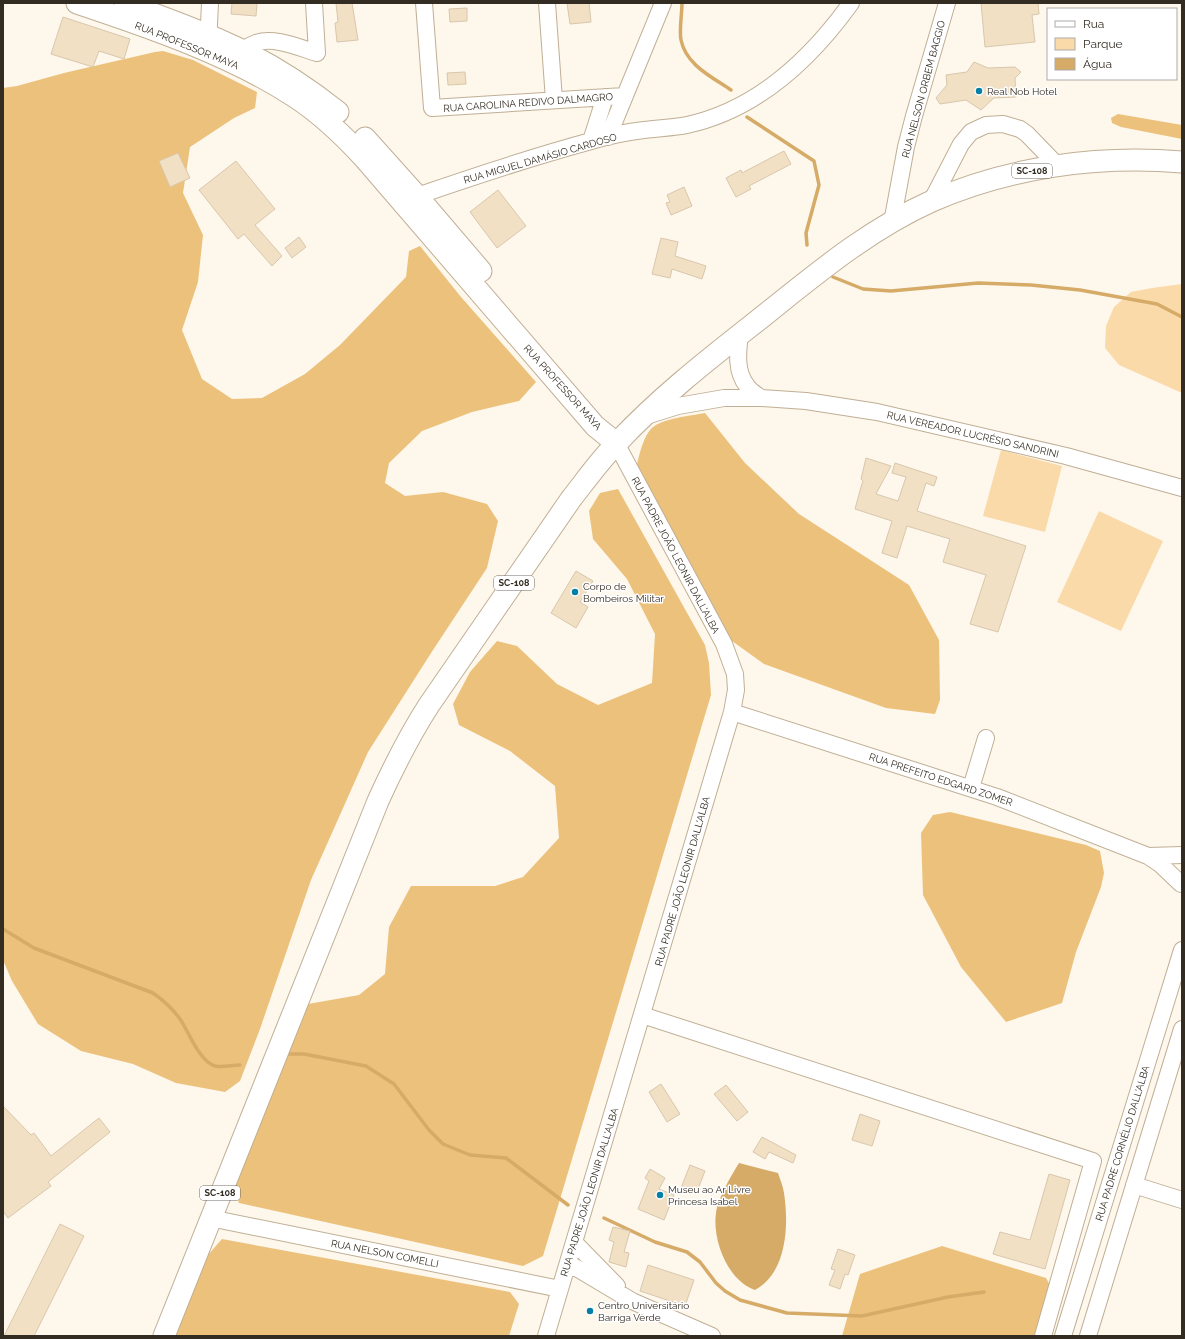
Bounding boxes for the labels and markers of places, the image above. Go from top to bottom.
marker: Real Nob Hotel [974,86,984,96]
place label: Real Nob Hotel [987,86,1057,97]
place label: Corpo de Bombeiros Militar [583,581,664,604]
marker: Corpo de Bombeiros Militar [570,587,580,597]
place label: Museu ao Ar Livre Princesa Isabel [668,1184,751,1207]
marker: Museu ao Ar Livre Princesa Isabel [655,1190,665,1200]
place label: Centro Universitário Barriga Verde [598,1300,689,1323]
marker: Centro Universitário Barriga Verde [585,1306,595,1316]

